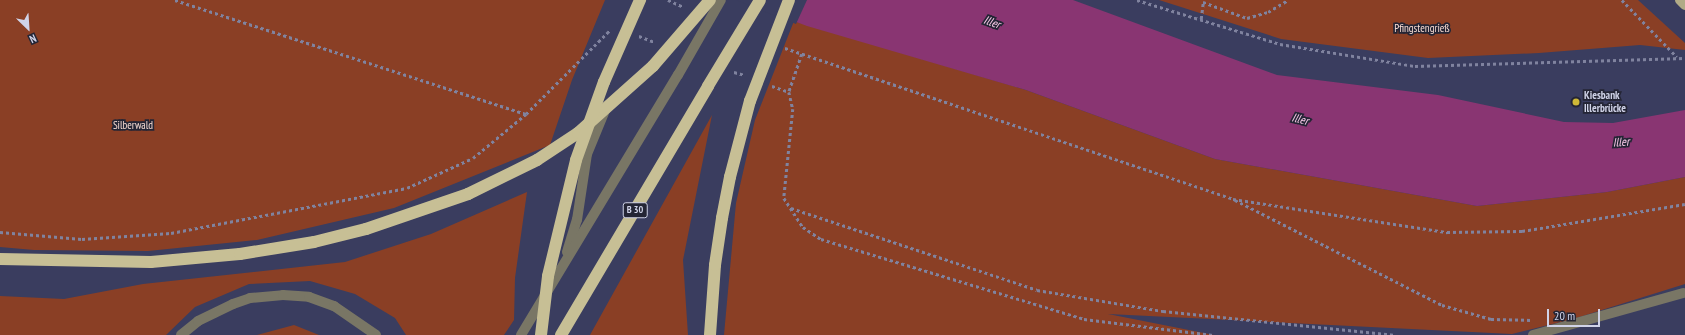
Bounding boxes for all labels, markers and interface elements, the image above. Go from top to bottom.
north arrow [8,8,48,48]
water label: Iller [982,12,1002,32]
park label: Pfingstengrieß [1394,21,1450,35]
text: N [27,31,39,46]
place label: Kiesbank Illerbrücke [1584,89,1626,115]
marker: Kiesbank Illerbrücke [1571,97,1581,107]
water label: Iller [1290,110,1310,128]
park label: Silberwald [113,118,153,132]
water label: Iller [1612,134,1630,150]
road number: B 30 [622,202,648,218]
scale bar [1549,301,1602,327]
text: 20 m [1554,308,1575,323]

